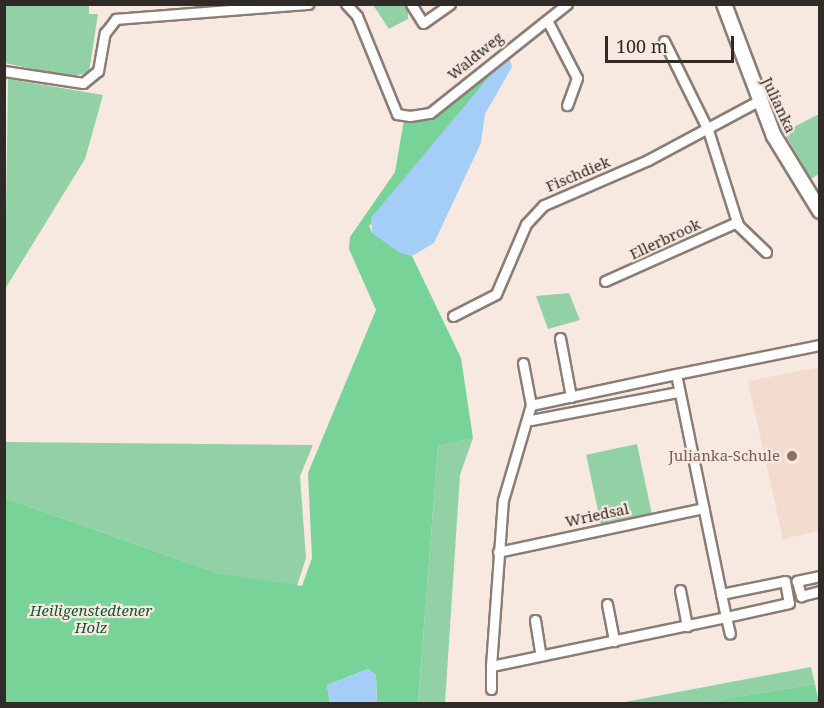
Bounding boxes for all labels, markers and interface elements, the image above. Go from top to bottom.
scale bar [608,24,737,62]
street label: Waldweg [444,28,506,84]
text: 100 m [616,34,668,58]
street label: Julianka [758,74,800,136]
street label: Fischdiek [543,152,613,196]
street label: Ellerbrook [627,215,703,263]
place label: Julianka-Schule [668,447,780,465]
marker: Julianka-Schule [785,449,799,463]
street label: Wriedsal [564,499,630,531]
park label: Heiligenstedtener Holz [30,601,152,636]

